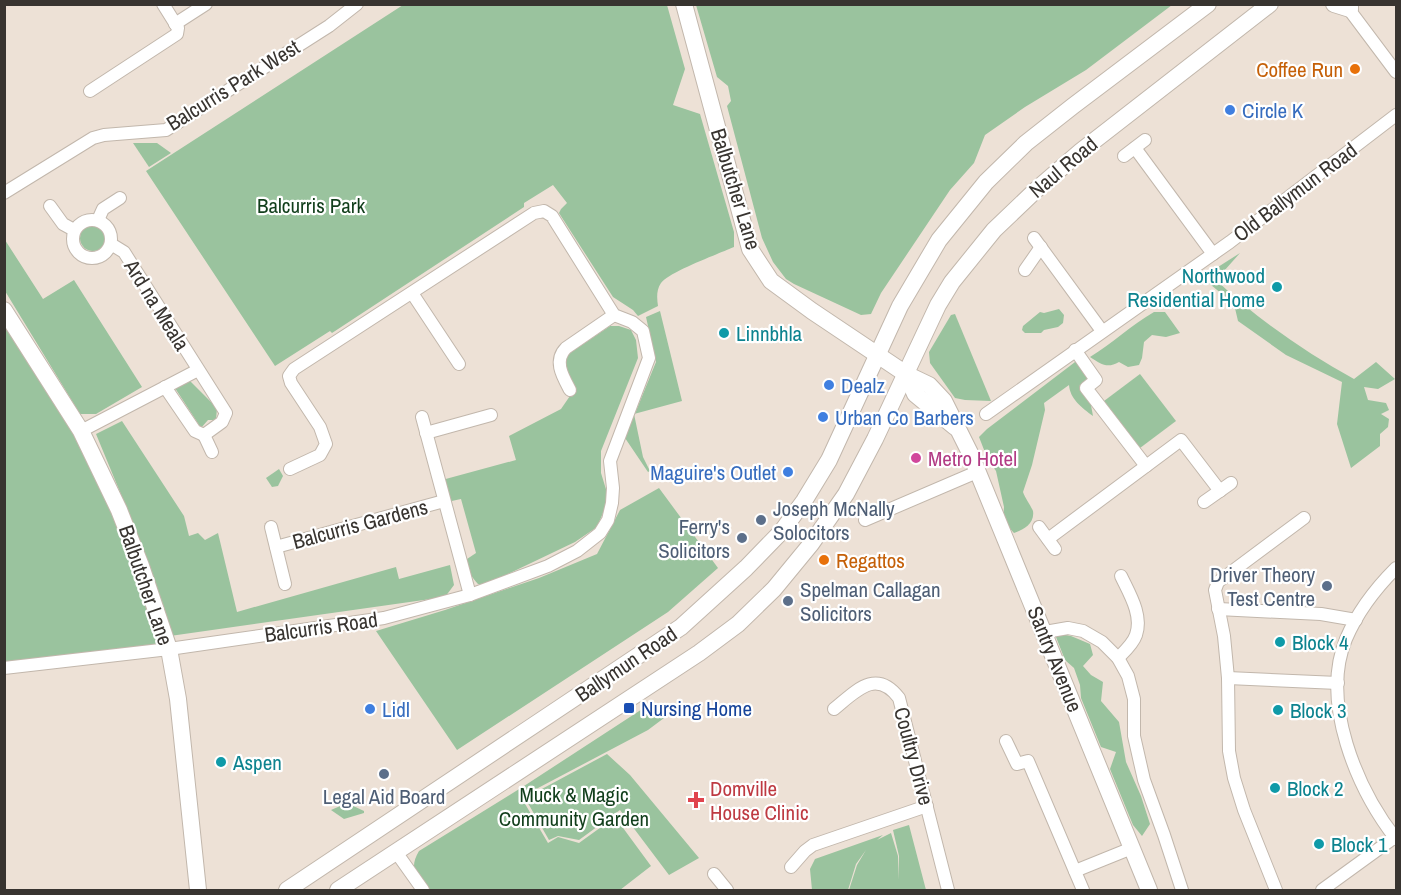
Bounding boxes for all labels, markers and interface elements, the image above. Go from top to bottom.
street label: Balcurris Park West [161,32,305,138]
place label: Coffee Run [1256,55,1343,84]
marker: Coffee Run [1348,62,1362,76]
place label: Circle K [1242,96,1304,125]
marker: Circle K [1223,103,1237,117]
street label: Balbutcher Lane [704,125,768,253]
street label: Naul Road [1023,130,1103,204]
street label: Old Ballymun Road [1227,136,1363,248]
park label: Balcurris Park [257,191,365,220]
street label: Ard na Meala [117,253,197,356]
place label: Northwood Residential Home [1127,261,1265,314]
marker: Northwood Residential Home [1270,280,1284,294]
place label: Linnbhla [736,319,802,348]
marker: Linnbhla [717,326,731,340]
place label: Dealz [841,371,885,400]
marker: Dealz [822,378,836,392]
place label: Urban Co Barbers [835,403,974,432]
marker: Urban Co Barbers [816,410,830,424]
place label: Metro Hotel [928,444,1017,473]
marker: Metro Hotel [909,451,923,465]
place label: Maguire's Outlet [650,458,776,487]
marker: Maguire's Outlet [781,465,795,479]
street label: Balcurris Gardens [289,492,431,556]
place label: Joseph McNally Solocitors [773,494,895,547]
place label: Ferry's Solicitors [658,512,730,565]
marker: Joseph McNally Solocitors [754,513,768,527]
street label: Balbutcher Lane [112,521,180,649]
marker: Ferry's Solicitors [735,531,749,545]
place label: Regattos [836,546,905,575]
marker: Regattos [817,553,831,567]
place label: Driver Theory Test Centre [1210,560,1315,613]
place label: Spelman Callagan Solicitors [800,575,941,628]
marker: Driver Theory Test Centre [1320,579,1334,593]
marker: Spelman Callagan Solicitors [781,594,795,608]
street label: Santry Avenue [1021,602,1089,716]
street label: Balcurris Road [263,605,379,649]
street label: Ballymun Road [569,619,683,709]
place label: Block 4 [1292,628,1349,657]
marker: Block 4 [1273,635,1287,649]
place label: Nursing Home [641,694,752,723]
place label: Lidl [382,695,410,724]
place label: Block 3 [1290,696,1346,725]
marker: Nursing Home [622,701,636,715]
marker: Lidl [363,702,377,716]
marker: Block 3 [1271,703,1285,717]
street label: Coultry Drive [887,704,941,808]
place label: Aspen [232,748,282,777]
marker: Aspen [214,755,228,769]
marker: Legal Aid Board [377,767,391,781]
place label: Domville House Clinic [710,774,809,827]
place label: Block 2 [1287,774,1343,803]
park label: Muck & Magic Community Garden [499,780,649,833]
marker: Block 2 [1268,781,1282,795]
place label: Legal Aid Board [323,782,445,811]
marker: Domville House Clinic [687,791,705,809]
place label: Block 1 [1331,830,1388,859]
marker: Block 1 [1312,837,1326,851]

